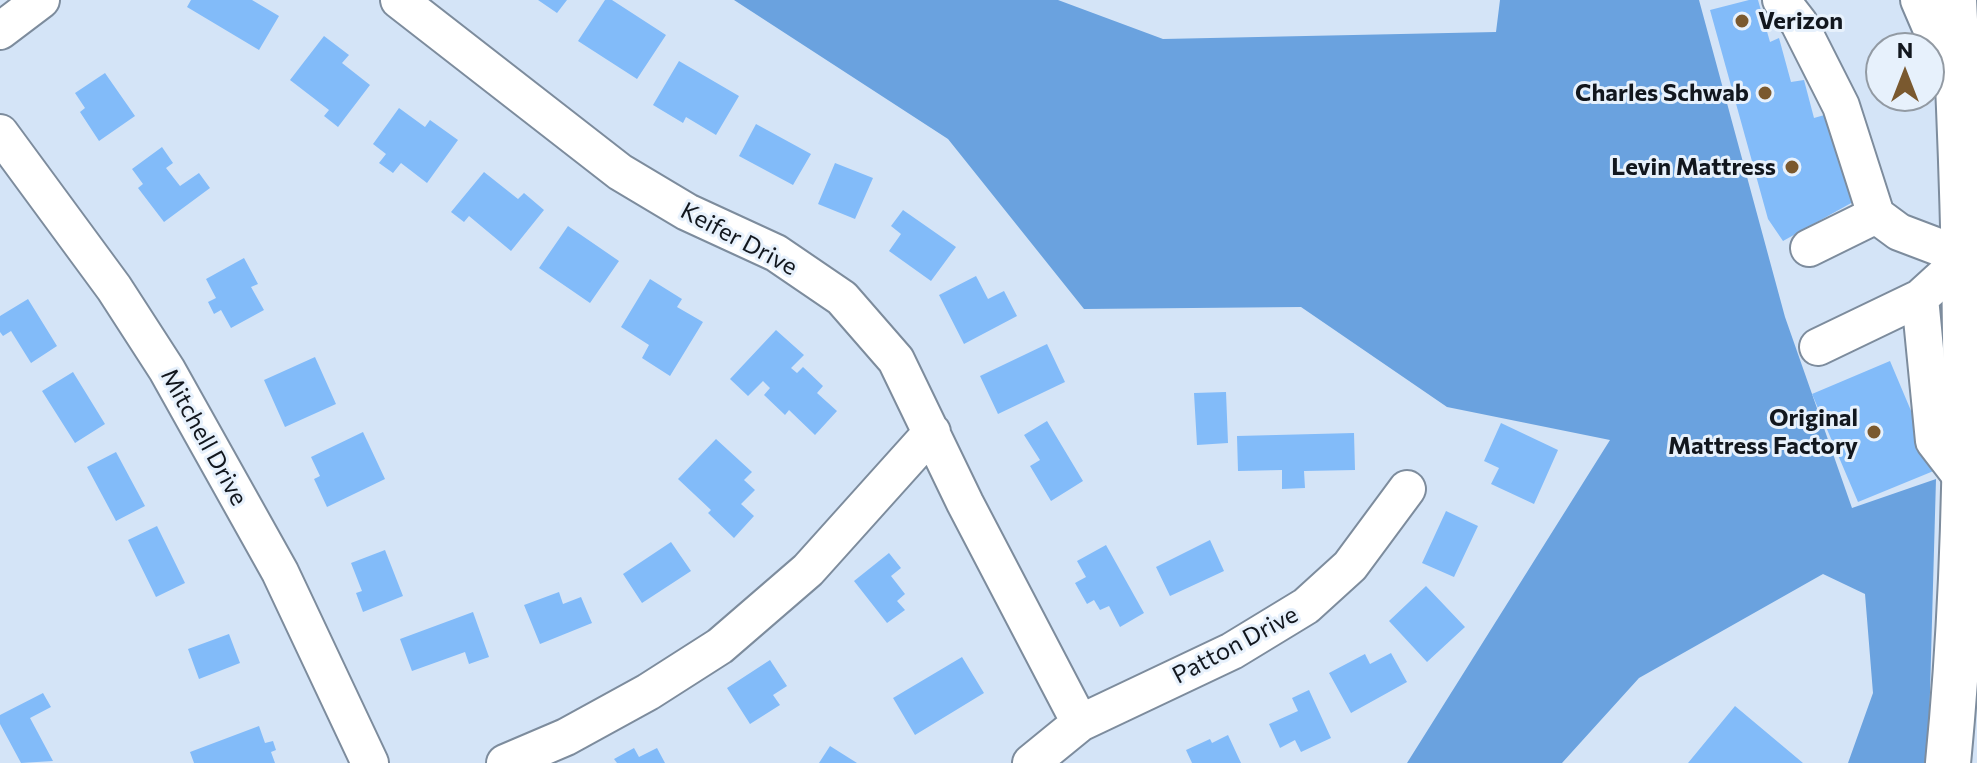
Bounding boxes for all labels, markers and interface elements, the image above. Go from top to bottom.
place label: Verizon [1758,7,1843,35]
marker: Verizon [1733,12,1751,30]
north arrow [1865,32,1945,112]
text: N [1897,36,1913,63]
place label: Charles Schwab [1575,79,1749,107]
marker: Charles Schwab [1756,84,1774,102]
place label: Levin Mattress [1611,153,1776,181]
marker: Levin Mattress [1783,158,1801,176]
street label: Keifer Drive [676,196,802,282]
street label: Mitchell Drive [155,364,253,510]
place label: Original Mattress Factory [1668,404,1858,460]
marker: Original Mattress Factory [1865,423,1883,441]
street label: Patton Drive [1167,600,1303,690]

